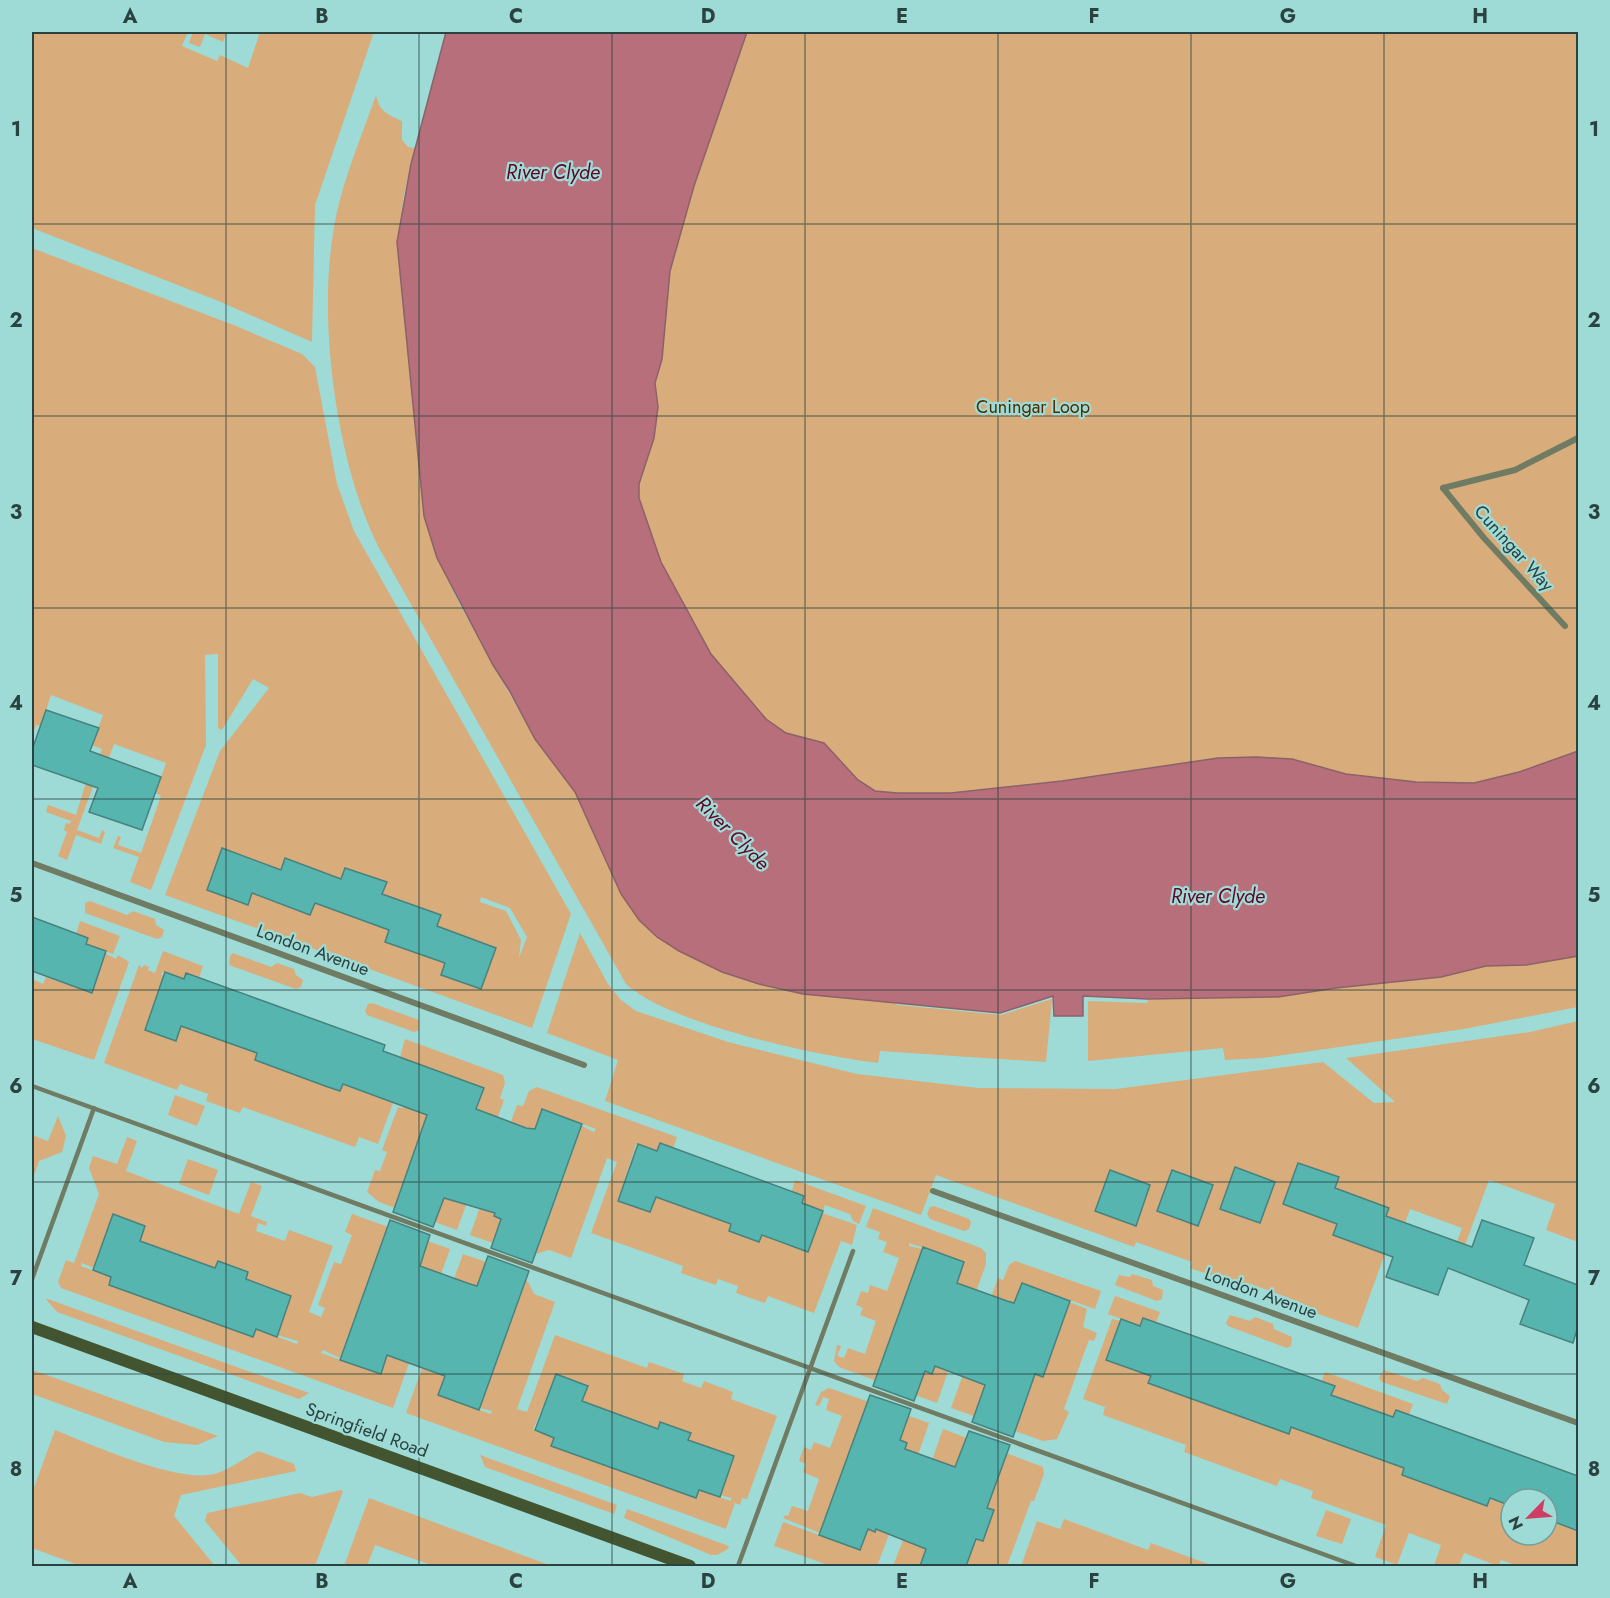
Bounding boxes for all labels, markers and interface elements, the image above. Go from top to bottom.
text: A [122,2,138,31]
text: B [315,2,329,31]
text: C [509,2,523,31]
text: D [701,2,715,31]
text: E [896,2,908,31]
text: F [1088,2,1100,31]
text: G [1280,2,1296,31]
text: H [1472,2,1488,31]
text: 1 [11,115,21,144]
text: 1 [1589,115,1599,144]
water label: River Clyde [506,158,600,187]
text: 2 [9,306,23,335]
text: 2 [1587,306,1601,335]
park label: Cuningar Loop [976,394,1090,420]
text: 3 [10,498,22,527]
text: 3 [1588,498,1600,527]
street label: Cuningar Way [1468,499,1560,597]
text: 4 [9,689,23,718]
text: 4 [1587,689,1601,718]
water label: River Clyde [689,790,776,877]
text: 5 [10,881,23,910]
text: 5 [1588,881,1601,910]
water label: River Clyde [1171,882,1265,911]
street label: London Avenue [253,918,373,982]
text: 6 [9,1072,23,1101]
text: 6 [1587,1072,1601,1101]
street label: London Avenue [1201,1261,1321,1325]
text: 7 [10,1264,23,1293]
text: 7 [1588,1264,1601,1293]
street label: Springfield Road [302,1396,432,1464]
text: 8 [10,1455,22,1484]
text: 8 [1588,1455,1600,1484]
north arrow [1499,1487,1559,1547]
text: N [1503,1513,1529,1534]
text: A [122,1567,138,1596]
text: B [315,1567,329,1596]
text: C [509,1567,523,1596]
text: D [701,1567,715,1596]
text: E [896,1567,908,1596]
text: F [1088,1567,1100,1596]
text: G [1280,1567,1296,1596]
text: H [1472,1567,1488,1596]

